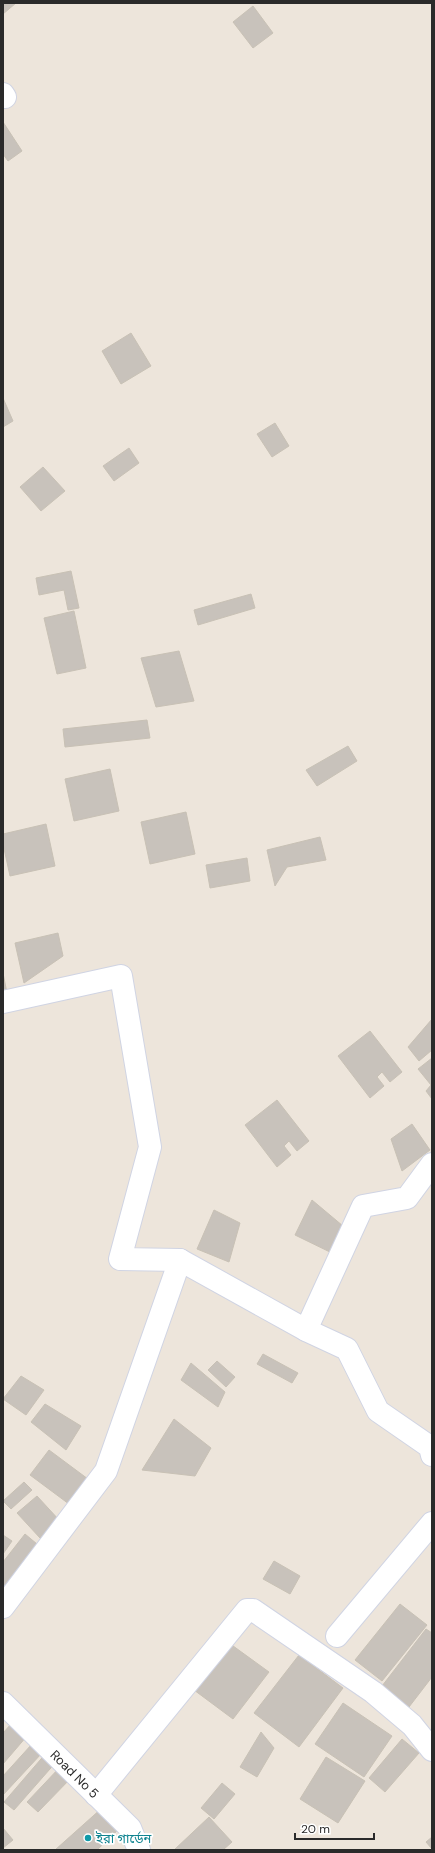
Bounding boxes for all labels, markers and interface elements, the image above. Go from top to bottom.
street label: Road No 5 [47,1746,103,1802]
scale bar [295,1815,374,1841]
text: 20 m [301,1821,330,1837]
place label: ইরা গার্ডেন [95,1830,151,1847]
marker: ইরা গার্ডেন [83,1833,93,1843]

